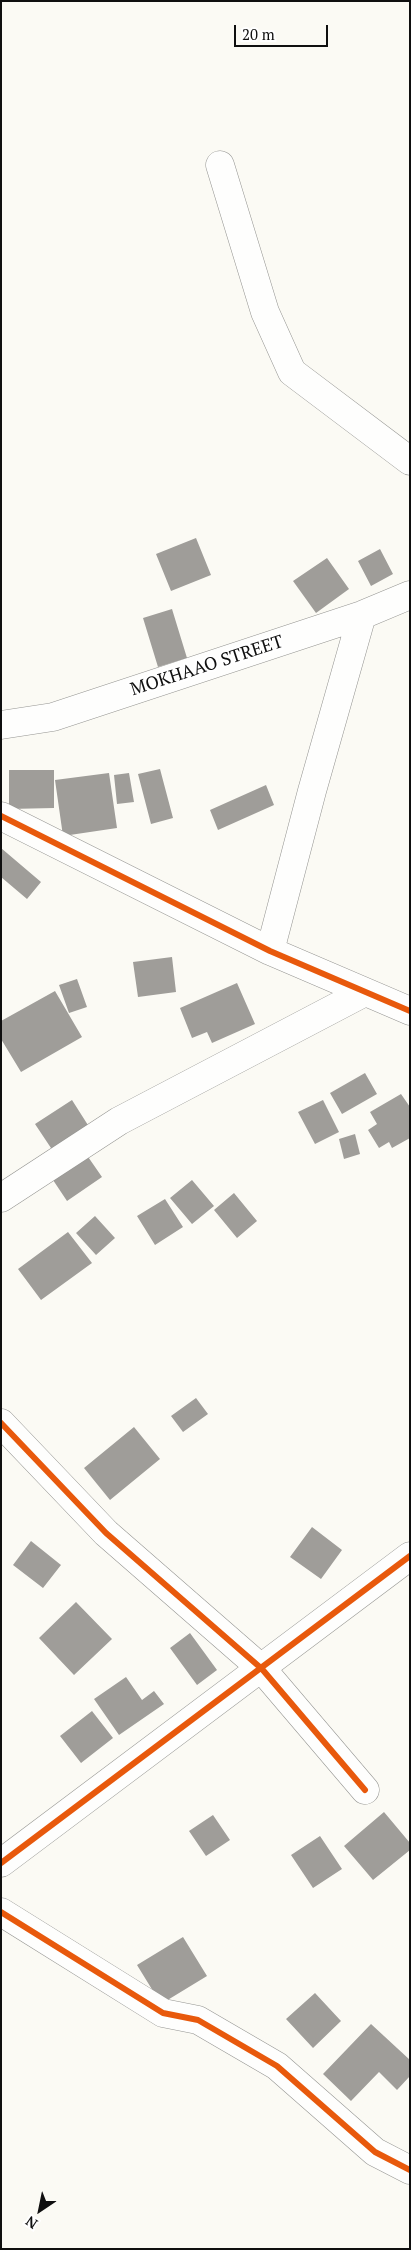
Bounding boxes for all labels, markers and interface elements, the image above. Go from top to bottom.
scale bar [236,15,330,47]
text: 20 m [242,24,275,44]
street label: MOKHAAO STREET [128,631,286,701]
north arrow [15,2185,65,2235]
text: N [22,2212,41,2234]

